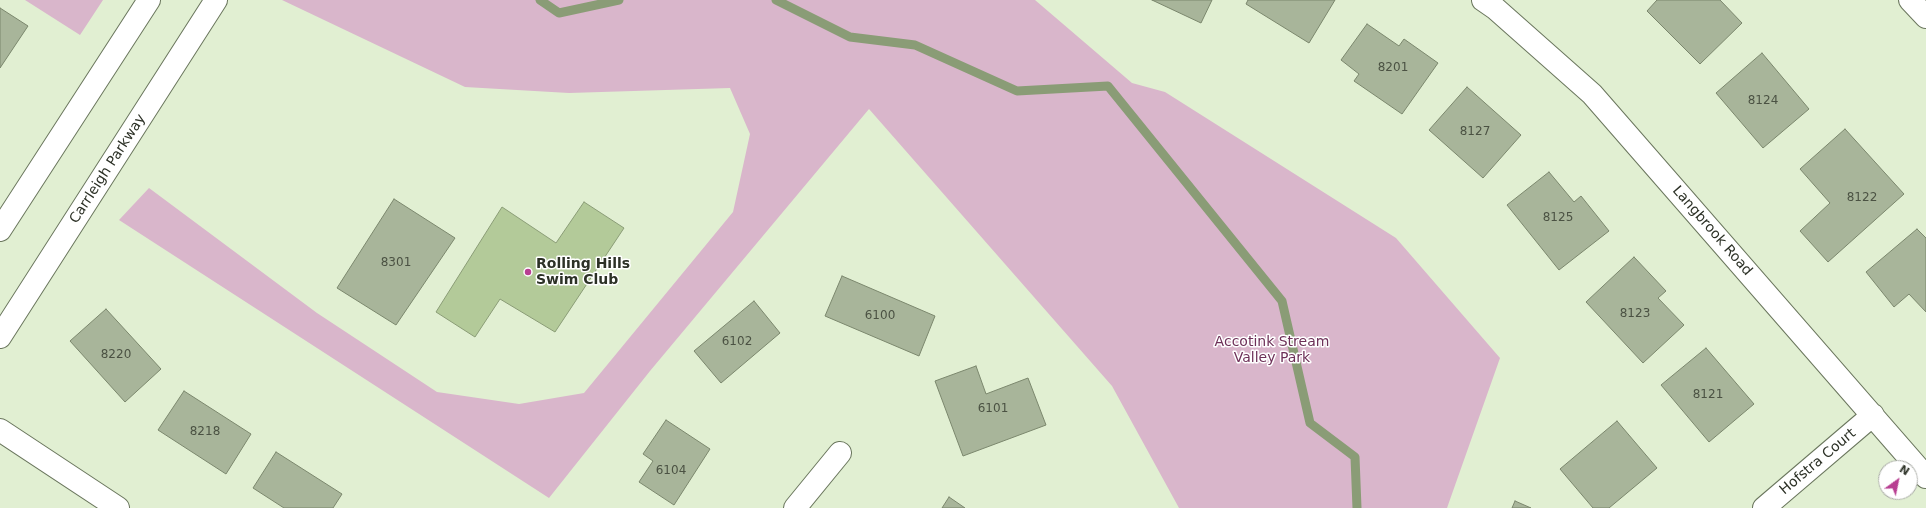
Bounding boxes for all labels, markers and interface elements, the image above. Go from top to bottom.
house number: 8201 [1378,61,1408,75]
house number: 8124 [1748,94,1778,108]
street label: Carrleigh Parkway [66,111,150,227]
house number: 8127 [1460,125,1490,139]
street label: Langbrook Road [1668,183,1756,279]
house number: 8122 [1847,191,1877,205]
house number: 8125 [1543,211,1573,225]
house number: 8301 [381,256,411,270]
place label: Rolling Hills Swim Club [536,256,630,288]
marker: Rolling Hills Swim Club [523,267,533,277]
house number: 8123 [1620,307,1650,321]
house number: 6100 [865,309,895,323]
park label: Accotink Stream Valley Park [1215,334,1329,366]
house number: 6102 [722,335,752,349]
house number: 8220 [101,348,131,362]
house number: 8121 [1693,388,1723,402]
house number: 6101 [978,402,1008,416]
house number: 8218 [190,425,220,439]
street label: Hofstra Court [1777,425,1859,499]
north arrow [1878,460,1918,500]
text: N [1897,462,1912,478]
house number: 6104 [656,464,686,478]

